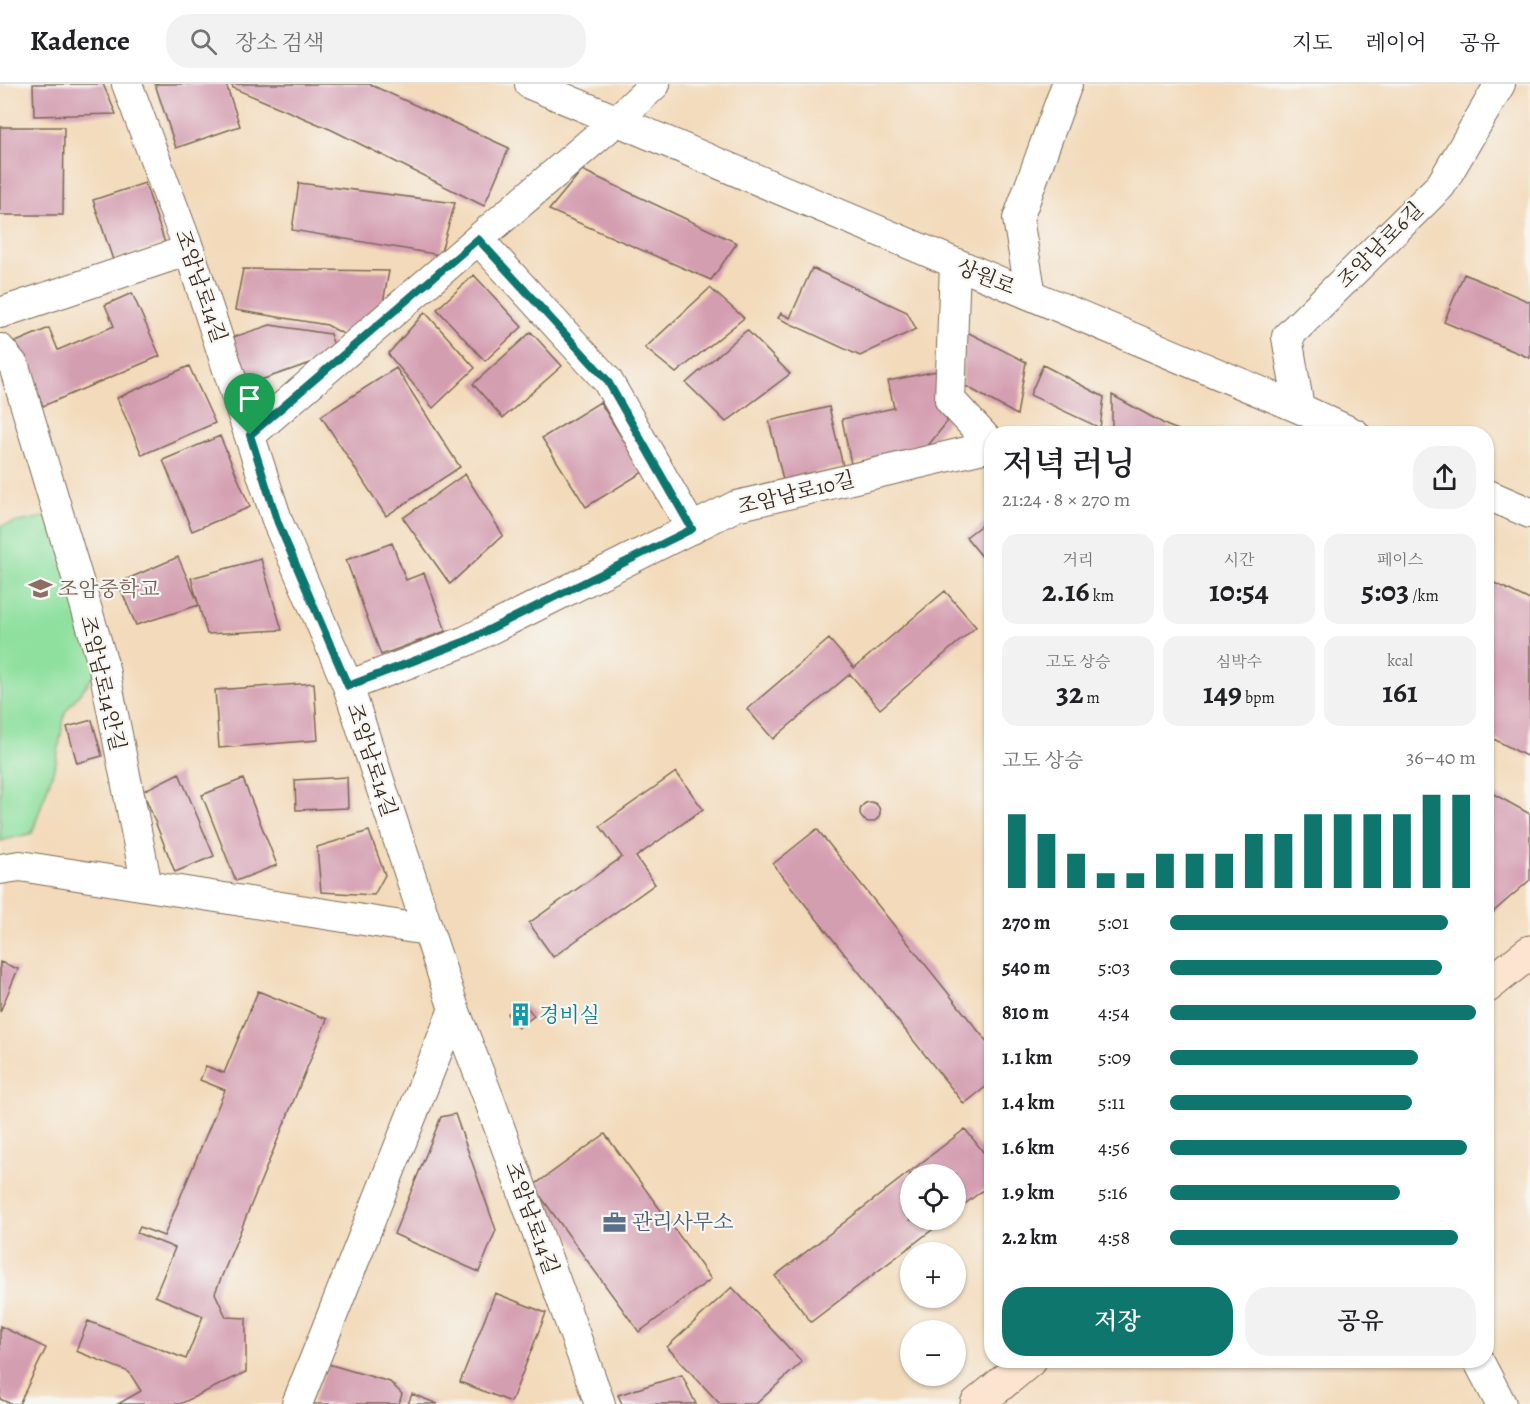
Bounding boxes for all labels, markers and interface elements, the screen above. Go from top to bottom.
search box [166,14,586,68]
text: Kadence [30,22,130,60]
icon: search [187,25,220,58]
text: 장소 검색 [235,28,324,58]
text: 지도 [1292,29,1333,57]
text: 레이어 [1366,29,1426,57]
text: 공유 [1459,29,1500,57]
street label: 조암남로6길 [1331,196,1429,294]
street label: 조암남로14길 [169,226,233,346]
street label: 상원로 [953,253,1019,301]
pin [224,373,275,435]
icon: arrive [233,382,266,415]
text: 저녁 러닝 [1002,441,1135,486]
button: share [1413,446,1476,509]
street label: 조암남로10길 [734,465,858,521]
text: 21:24 · 8 × 270 m [1002,486,1130,513]
text: 거리 [1063,549,1093,571]
text: 시간 [1224,549,1254,571]
text: 페이스 [1377,549,1423,571]
text: 2.16 [1042,571,1090,611]
text: 10:54 [1209,571,1269,611]
text: 5:03 [1361,571,1409,611]
place label: 조암중학교 [58,575,159,603]
school or university icon: 조암중학교 [27,576,53,602]
text: km [1090,585,1114,607]
text: /km [1409,585,1439,607]
street label: 조암남로14안길 [74,612,132,754]
text: kcal [1387,650,1413,672]
text: 고도 상승 [1046,651,1111,673]
text: 심박수 [1216,651,1262,673]
text: 161 [1382,672,1418,712]
text: 32 [1056,673,1083,713]
text: 149 [1203,673,1242,713]
text: m [1083,687,1100,709]
text: bpm [1242,687,1275,709]
street label: 조암남로14길 [340,700,404,820]
text: 36–40 m [1406,744,1476,771]
text: 고도 상승 [1002,747,1083,774]
text: 270 m [1002,909,1051,936]
text: 5:01 [1098,909,1129,936]
text: 540 m [1002,954,1050,981]
text: 5:03 [1098,954,1130,981]
text: 810 m [1002,999,1049,1026]
text: 4:54 [1098,999,1129,1026]
place label: 경비실 [539,1001,600,1029]
building icon: 경비실 [508,1002,534,1028]
text: 1.1 km [1002,1044,1052,1071]
text: 5:09 [1098,1044,1131,1071]
text: 1.4 km [1002,1089,1055,1116]
text: 5:11 [1098,1089,1125,1116]
text: 1.6 km [1002,1134,1055,1161]
text: 4:56 [1098,1134,1130,1161]
street label: 조암남로14길 [499,1158,565,1278]
map controls [900,1164,966,1386]
button: locate [900,1164,966,1230]
text: 1.9 km [1002,1179,1055,1206]
text: 5:16 [1098,1179,1127,1206]
place label: 관리사무소 [632,1208,733,1236]
office icon: 관리사무소 [601,1209,627,1235]
text: 2.2 km [1002,1224,1057,1251]
text: 4:58 [1098,1224,1130,1251]
button: + [900,1242,966,1308]
button: 저장 [1002,1287,1233,1356]
button: 공유 [1245,1287,1476,1356]
button: − [900,1320,966,1386]

